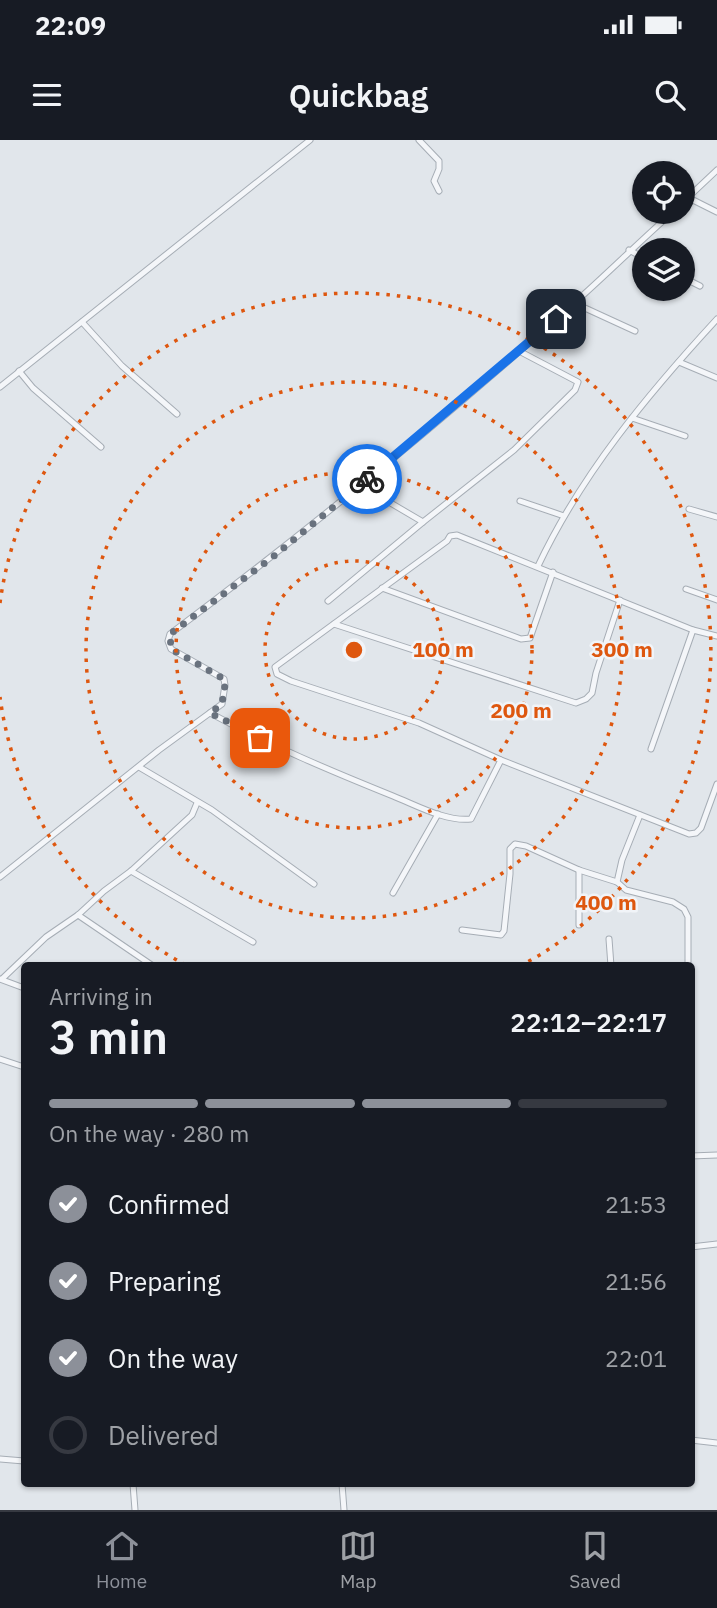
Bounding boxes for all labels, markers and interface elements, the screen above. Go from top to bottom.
text: 22:09 [35,8,106,42]
text: Quickbag [289,74,428,116]
icon: menu [28,76,66,114]
icon: search [651,76,689,114]
map controls [632,161,695,301]
button: locate [632,161,695,224]
button: layers [632,238,695,301]
pin [526,289,586,349]
icon: home [537,300,575,338]
courier [332,444,402,514]
icon: bike [348,460,386,498]
text: 100 m [412,635,474,663]
text: 300 m [591,635,653,663]
centre of rings [342,638,366,662]
text: 200 m [490,696,552,724]
pin [230,708,290,768]
icon: bag [241,719,279,757]
text: 400 m [575,888,637,916]
text: Arriving in [49,981,153,1011]
text: 22:12–22:17 [510,1005,667,1039]
text: 3 min [49,1007,168,1067]
text: On the way · 280 m [49,1118,249,1148]
icon: check [49,1185,87,1223]
text: Confirmed [108,1187,230,1221]
text: 21:53 [605,1189,667,1219]
icon: check [49,1262,87,1300]
text: Preparing [108,1264,221,1298]
text: 21:56 [605,1266,667,1296]
icon: check [49,1339,87,1377]
text: On the way [108,1341,238,1375]
text: 22:01 [605,1343,667,1373]
text: Delivered [108,1418,219,1452]
tab: Home [96,1527,147,1593]
tab: Map [339,1527,377,1593]
tab: Saved [569,1527,621,1593]

